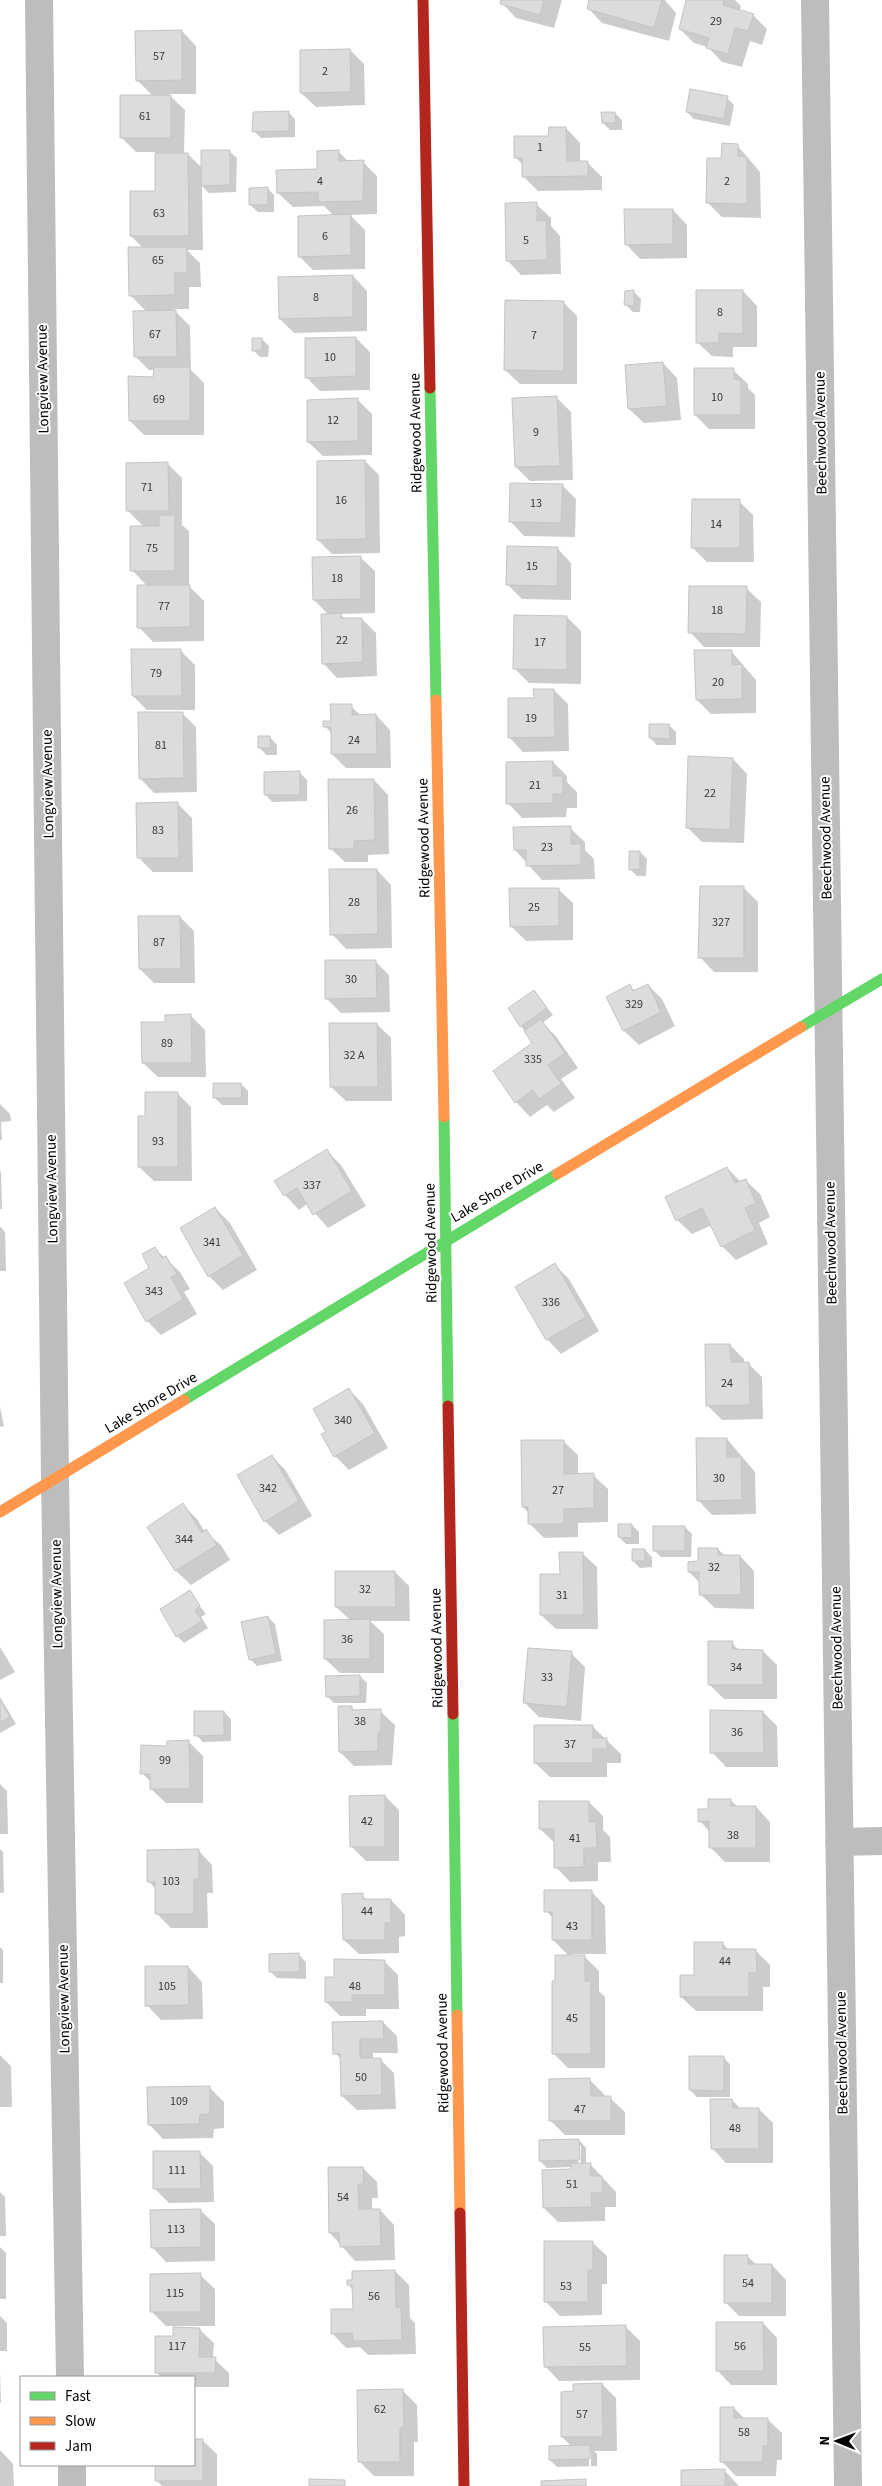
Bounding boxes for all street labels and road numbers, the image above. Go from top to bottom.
street label: Longview Avenue [32,324,54,434]
street label: Beechwood Avenue [809,371,833,495]
street label: Ridgewood Avenue [404,373,428,493]
street label: Longview Avenue [37,729,59,839]
street label: Beechwood Avenue [814,776,838,900]
street label: Ridgewood Avenue [412,778,436,898]
street label: Longview Avenue [41,1134,63,1244]
street label: Lake Shore Drive [447,1156,547,1228]
street label: Beechwood Avenue [819,1181,843,1305]
street label: Ridgewood Avenue [419,1183,443,1303]
street label: Lake Shore Drive [101,1367,201,1439]
street label: Longview Avenue [46,1539,68,1649]
street label: Beechwood Avenue [825,1586,849,1710]
street label: Ridgewood Avenue [425,1588,449,1708]
street label: Longview Avenue [53,1944,75,2054]
street label: Beechwood Avenue [830,1991,854,2115]
street label: Ridgewood Avenue [431,1993,455,2113]

